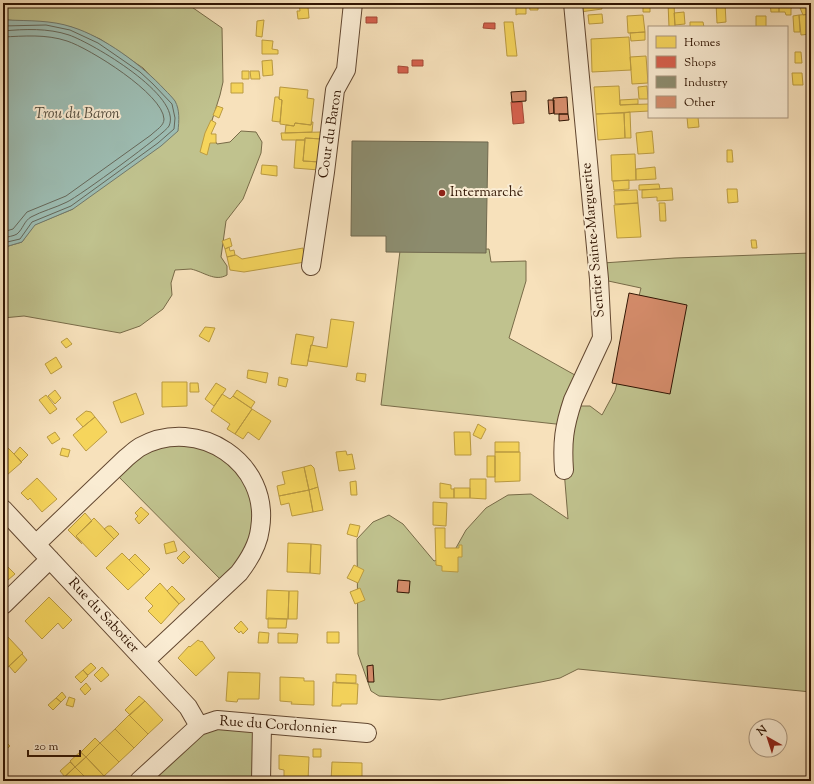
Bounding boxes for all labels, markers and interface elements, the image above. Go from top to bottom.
legend [648,26,788,118]
text: Homes [684,34,720,52]
text: Shops [684,54,716,72]
text: Industry [684,74,728,92]
street label: Cour du Baron [314,88,348,180]
text: Other [684,94,716,112]
water label: Trou du Baron [34,104,120,125]
street label: Sentier Sainte-Marguerite [577,162,611,318]
place label: Intermarché [450,183,523,203]
marker: Intermarché [437,188,447,198]
street label: Rue du Sabotier [63,574,144,659]
street label: Rue du Cordonnier [219,712,338,740]
north arrow [748,718,788,758]
text: N [753,722,771,741]
scale bar [28,732,80,758]
text: 20 m [34,738,59,756]

